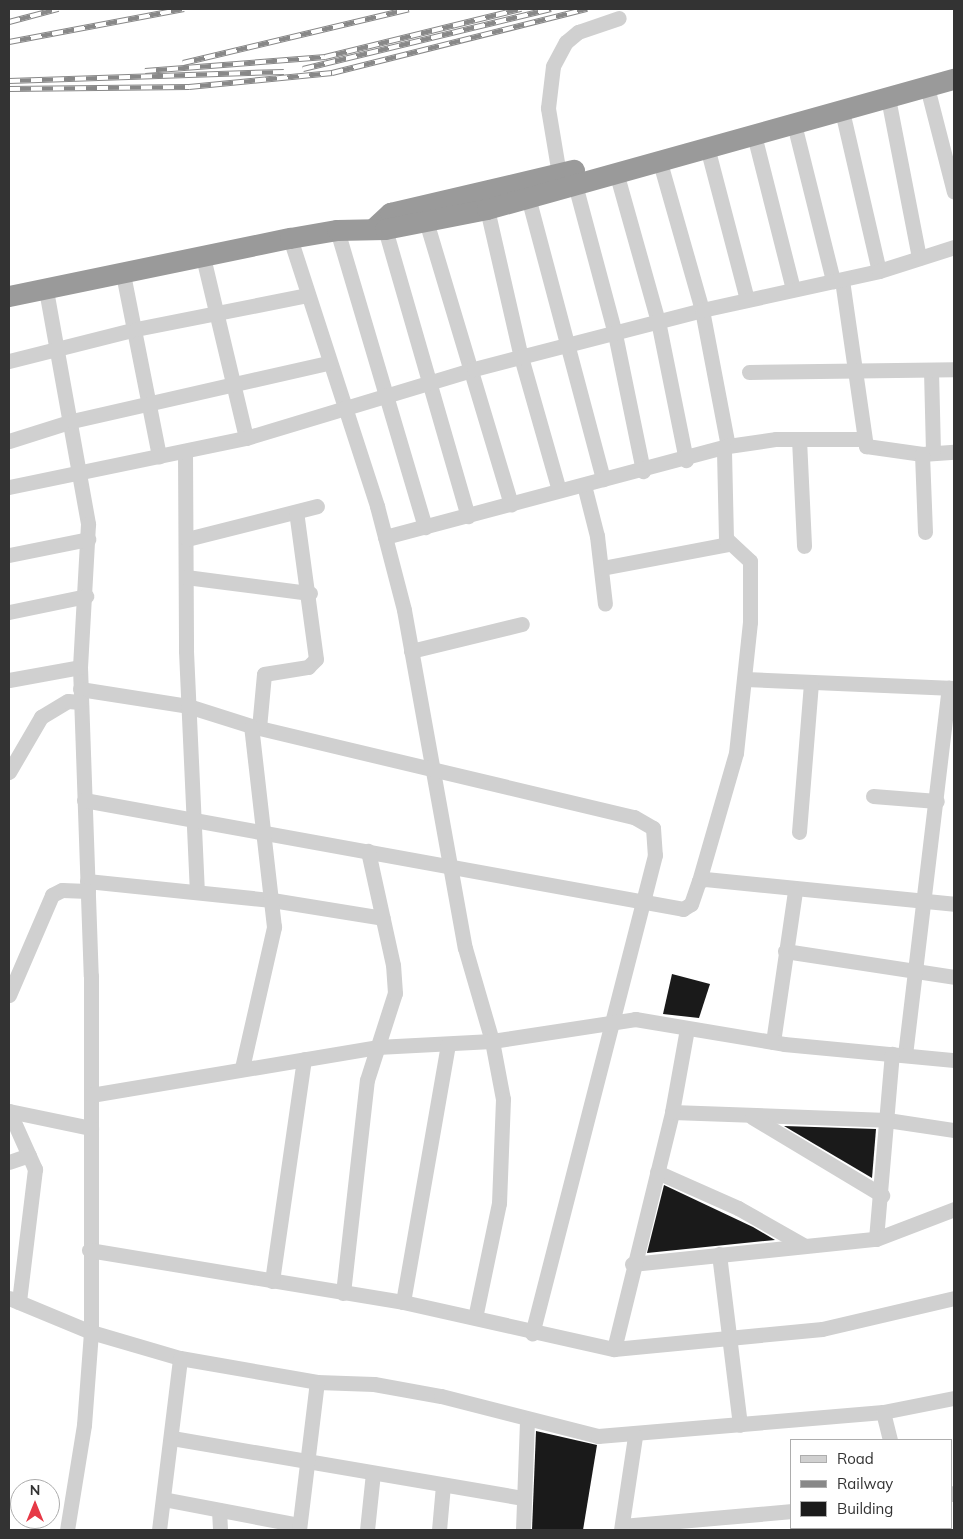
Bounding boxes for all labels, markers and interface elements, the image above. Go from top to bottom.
legend [790,1439,953,1529]
text: Road [837,1449,874,1468]
text: Railway [837,1474,893,1493]
north arrow [10,1479,60,1529]
text: N [30,1481,40,1499]
text: Building [837,1499,893,1518]

